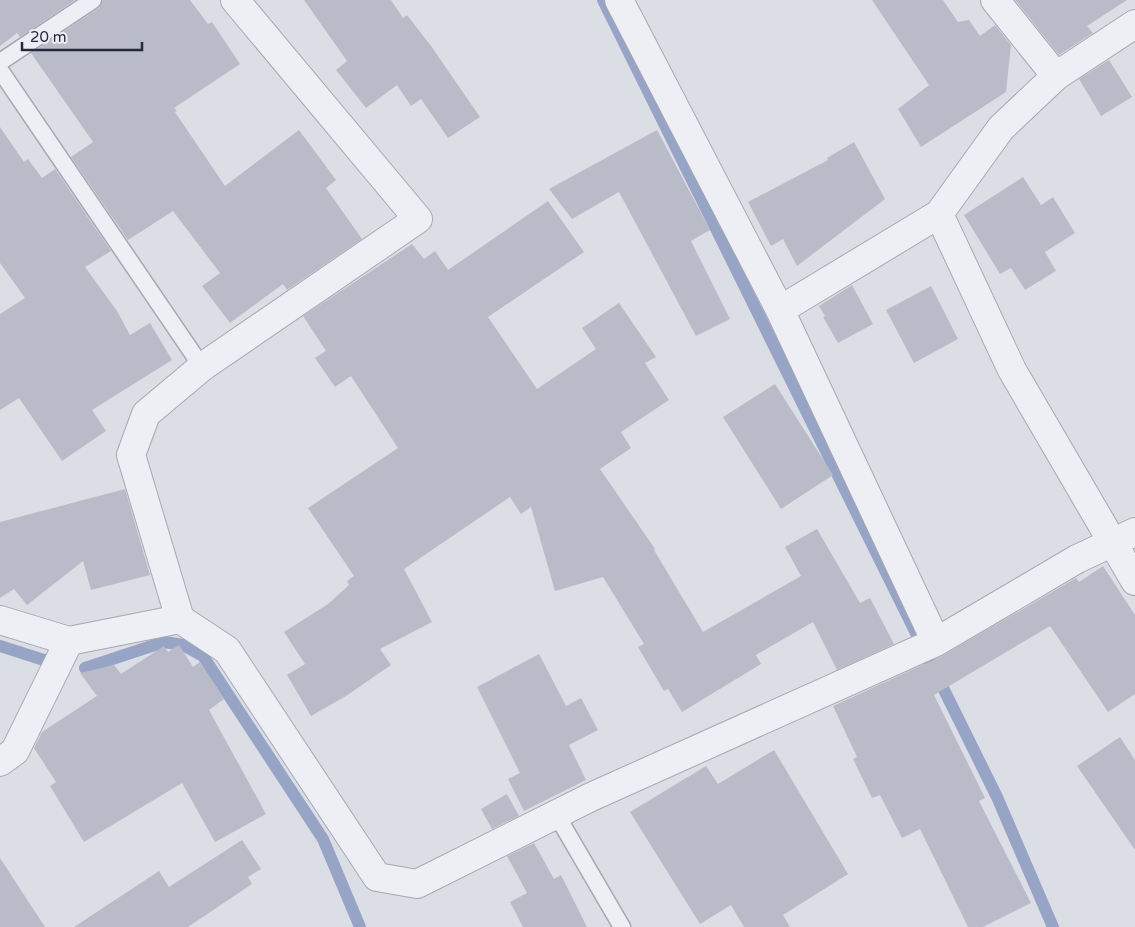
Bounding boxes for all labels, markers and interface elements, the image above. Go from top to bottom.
scale bar [22,20,142,52]
text: 20 m [30,28,67,46]

